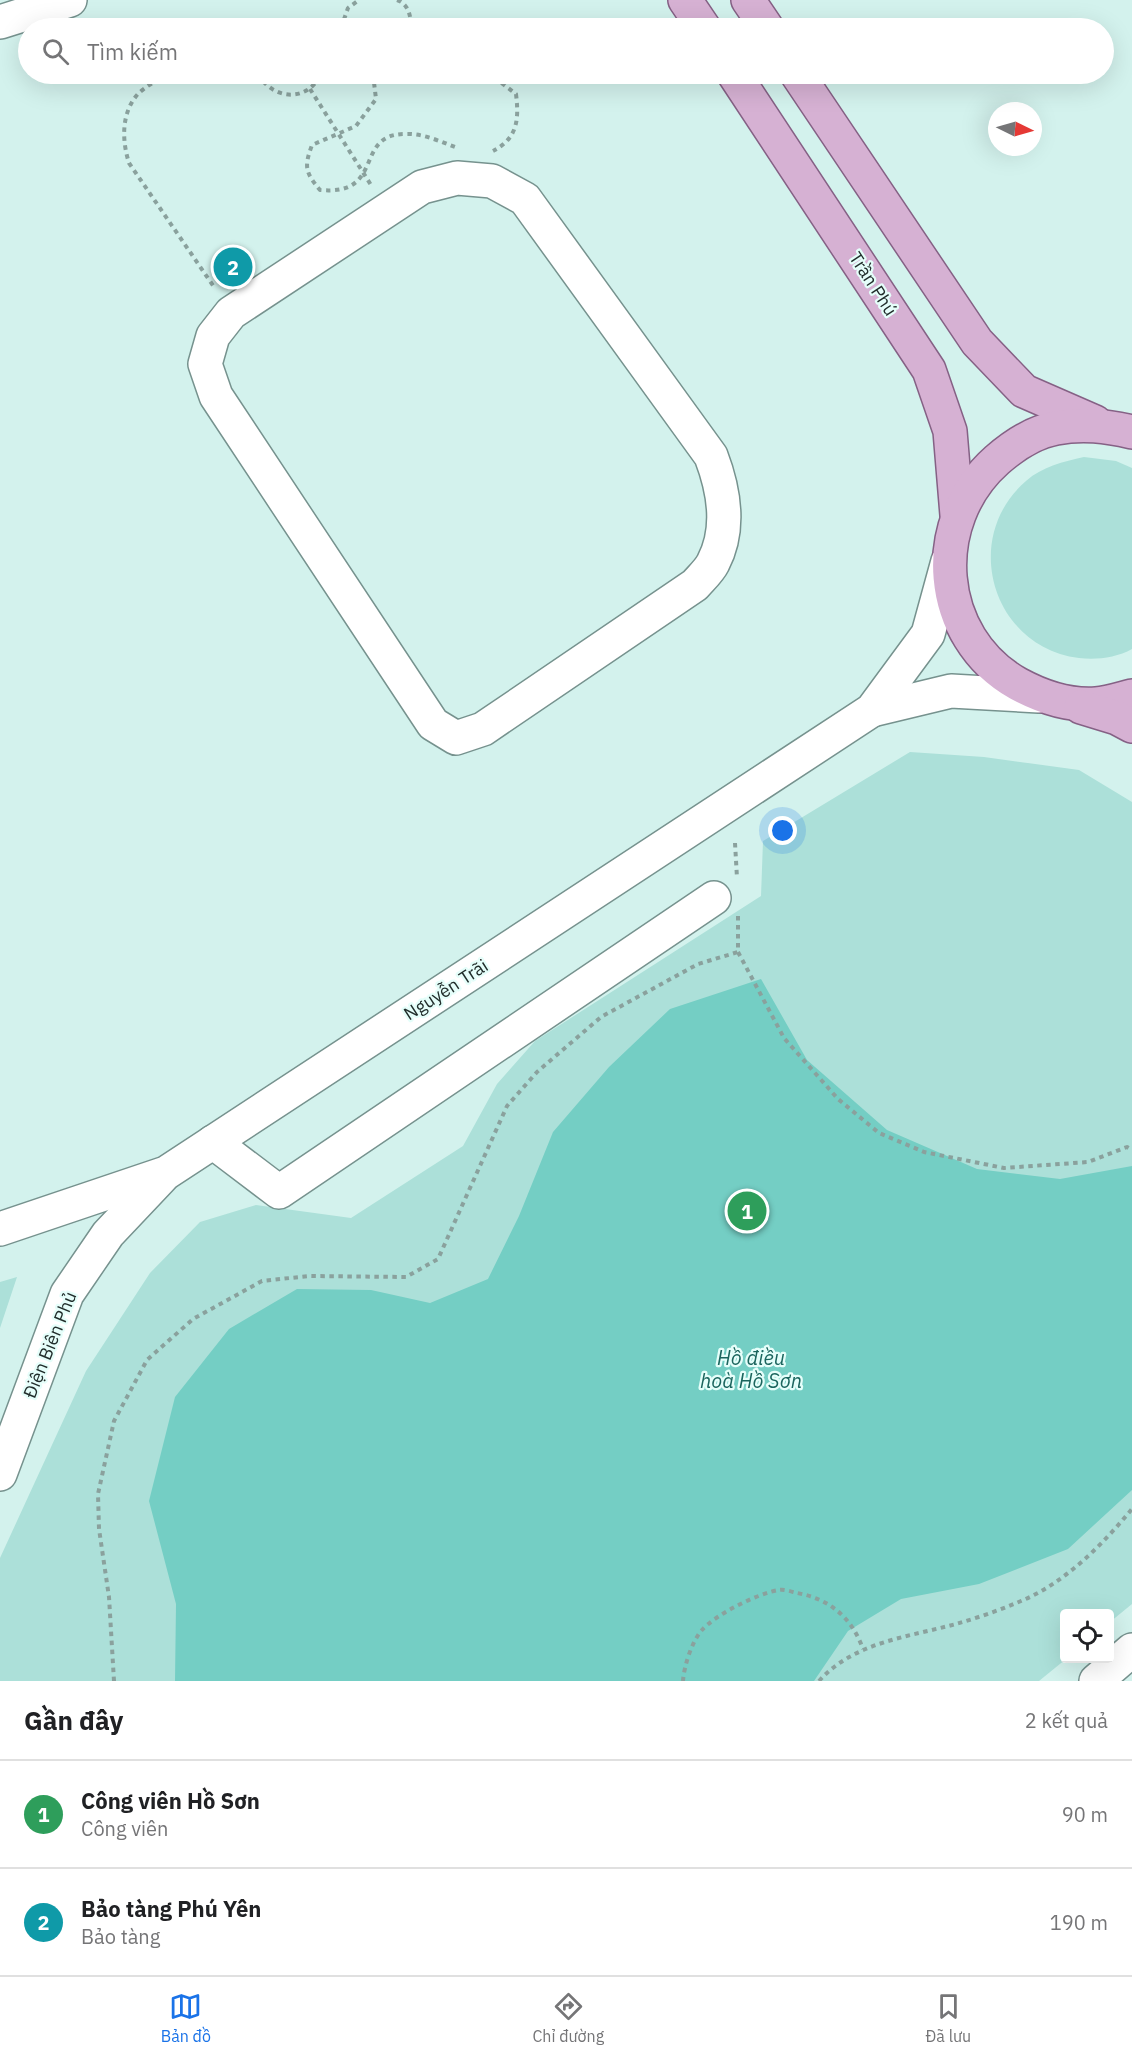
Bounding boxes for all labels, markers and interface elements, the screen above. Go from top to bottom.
search box [18,18,1114,84]
icon: search [39,35,72,68]
text: Tìm kiếm [87,37,178,66]
north arrow [988,102,1042,156]
pin: 2 [214,244,252,290]
street label: Trần Phú [844,247,903,320]
your location [768,816,797,845]
street label: Nguyễn Trãi [399,954,492,1025]
pin: 1 [728,1188,766,1234]
street label: Điện Biên Phủ [18,1288,81,1401]
water label: Hồ điều hoà Hồ Sơn [700,1344,802,1394]
map controls [1060,1609,1114,1663]
button: locate [1060,1609,1114,1663]
text: Gần đây [24,1703,123,1737]
text: 2 kết quả [1025,1707,1108,1734]
text: Công viên Hồ Sơn [81,1786,260,1815]
text: 1 [38,1801,50,1828]
text: 90 m [1062,1801,1108,1828]
text: Công viên [81,1815,168,1842]
text: Bảo tàng Phú Yên [81,1894,261,1923]
text: 2 [38,1909,50,1936]
text: 190 m [1050,1909,1108,1936]
text: Bảo tàng [81,1923,160,1950]
tab: Bản đồ [161,1990,211,2046]
tab: Chỉ đường [532,1990,604,2046]
tab: Đã lưu [926,1990,971,2046]

